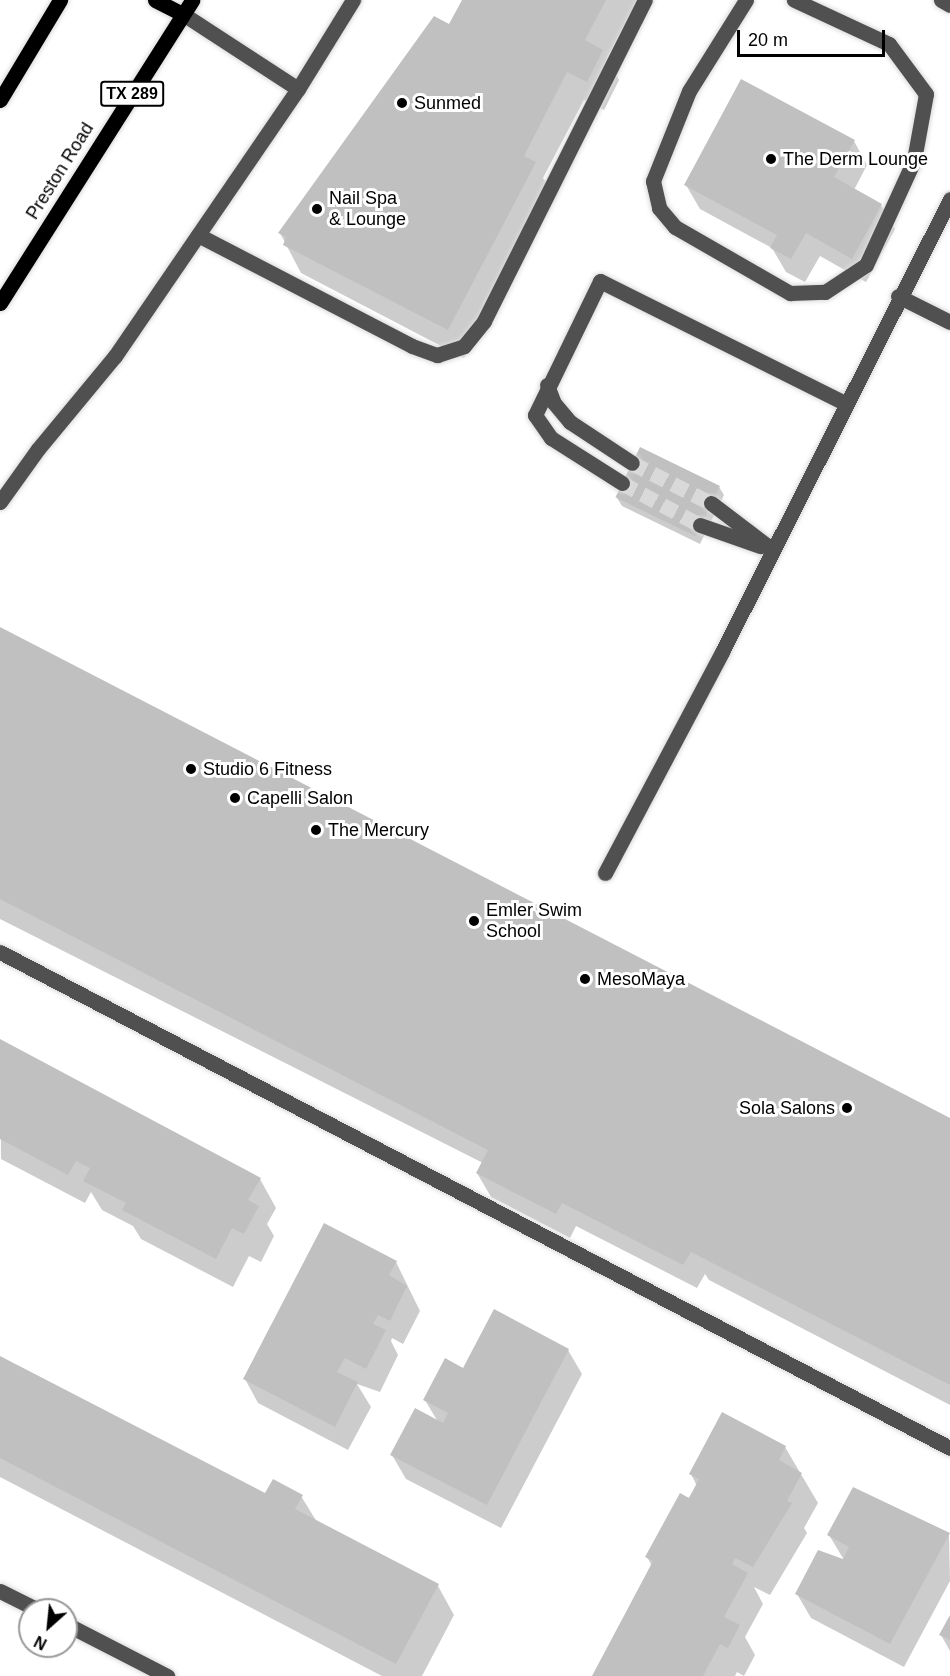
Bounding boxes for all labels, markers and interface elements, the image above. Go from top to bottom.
scale bar [740,18,888,56]
text: 20 m [748,30,788,50]
road number: TX 289 [99,81,165,107]
place label: Sunmed [414,92,481,114]
marker: Sunmed [395,96,409,110]
street label: Preston Road [22,119,98,223]
place label: The Derm Lounge [783,148,928,170]
marker: The Derm Lounge [764,152,778,166]
place label: Nail Spa & Lounge [329,188,406,230]
marker: Nail Spa & Lounge [310,202,324,216]
place label: Studio 6 Fitness [203,758,332,780]
marker: Studio 6 Fitness [184,762,198,776]
place label: Capelli Salon [247,787,353,809]
marker: Capelli Salon [228,791,242,805]
place label: The Mercury [328,819,429,841]
marker: The Mercury [309,823,323,837]
place label: Emler Swim School [486,900,582,942]
marker: Emler Swim School [467,914,481,928]
place label: MesoMaya [597,968,685,990]
marker: MesoMaya [578,972,592,986]
place label: Sola Salons [739,1097,835,1119]
marker: Sola Salons [840,1101,854,1115]
north arrow [18,1598,78,1658]
text: N [31,1633,50,1653]

